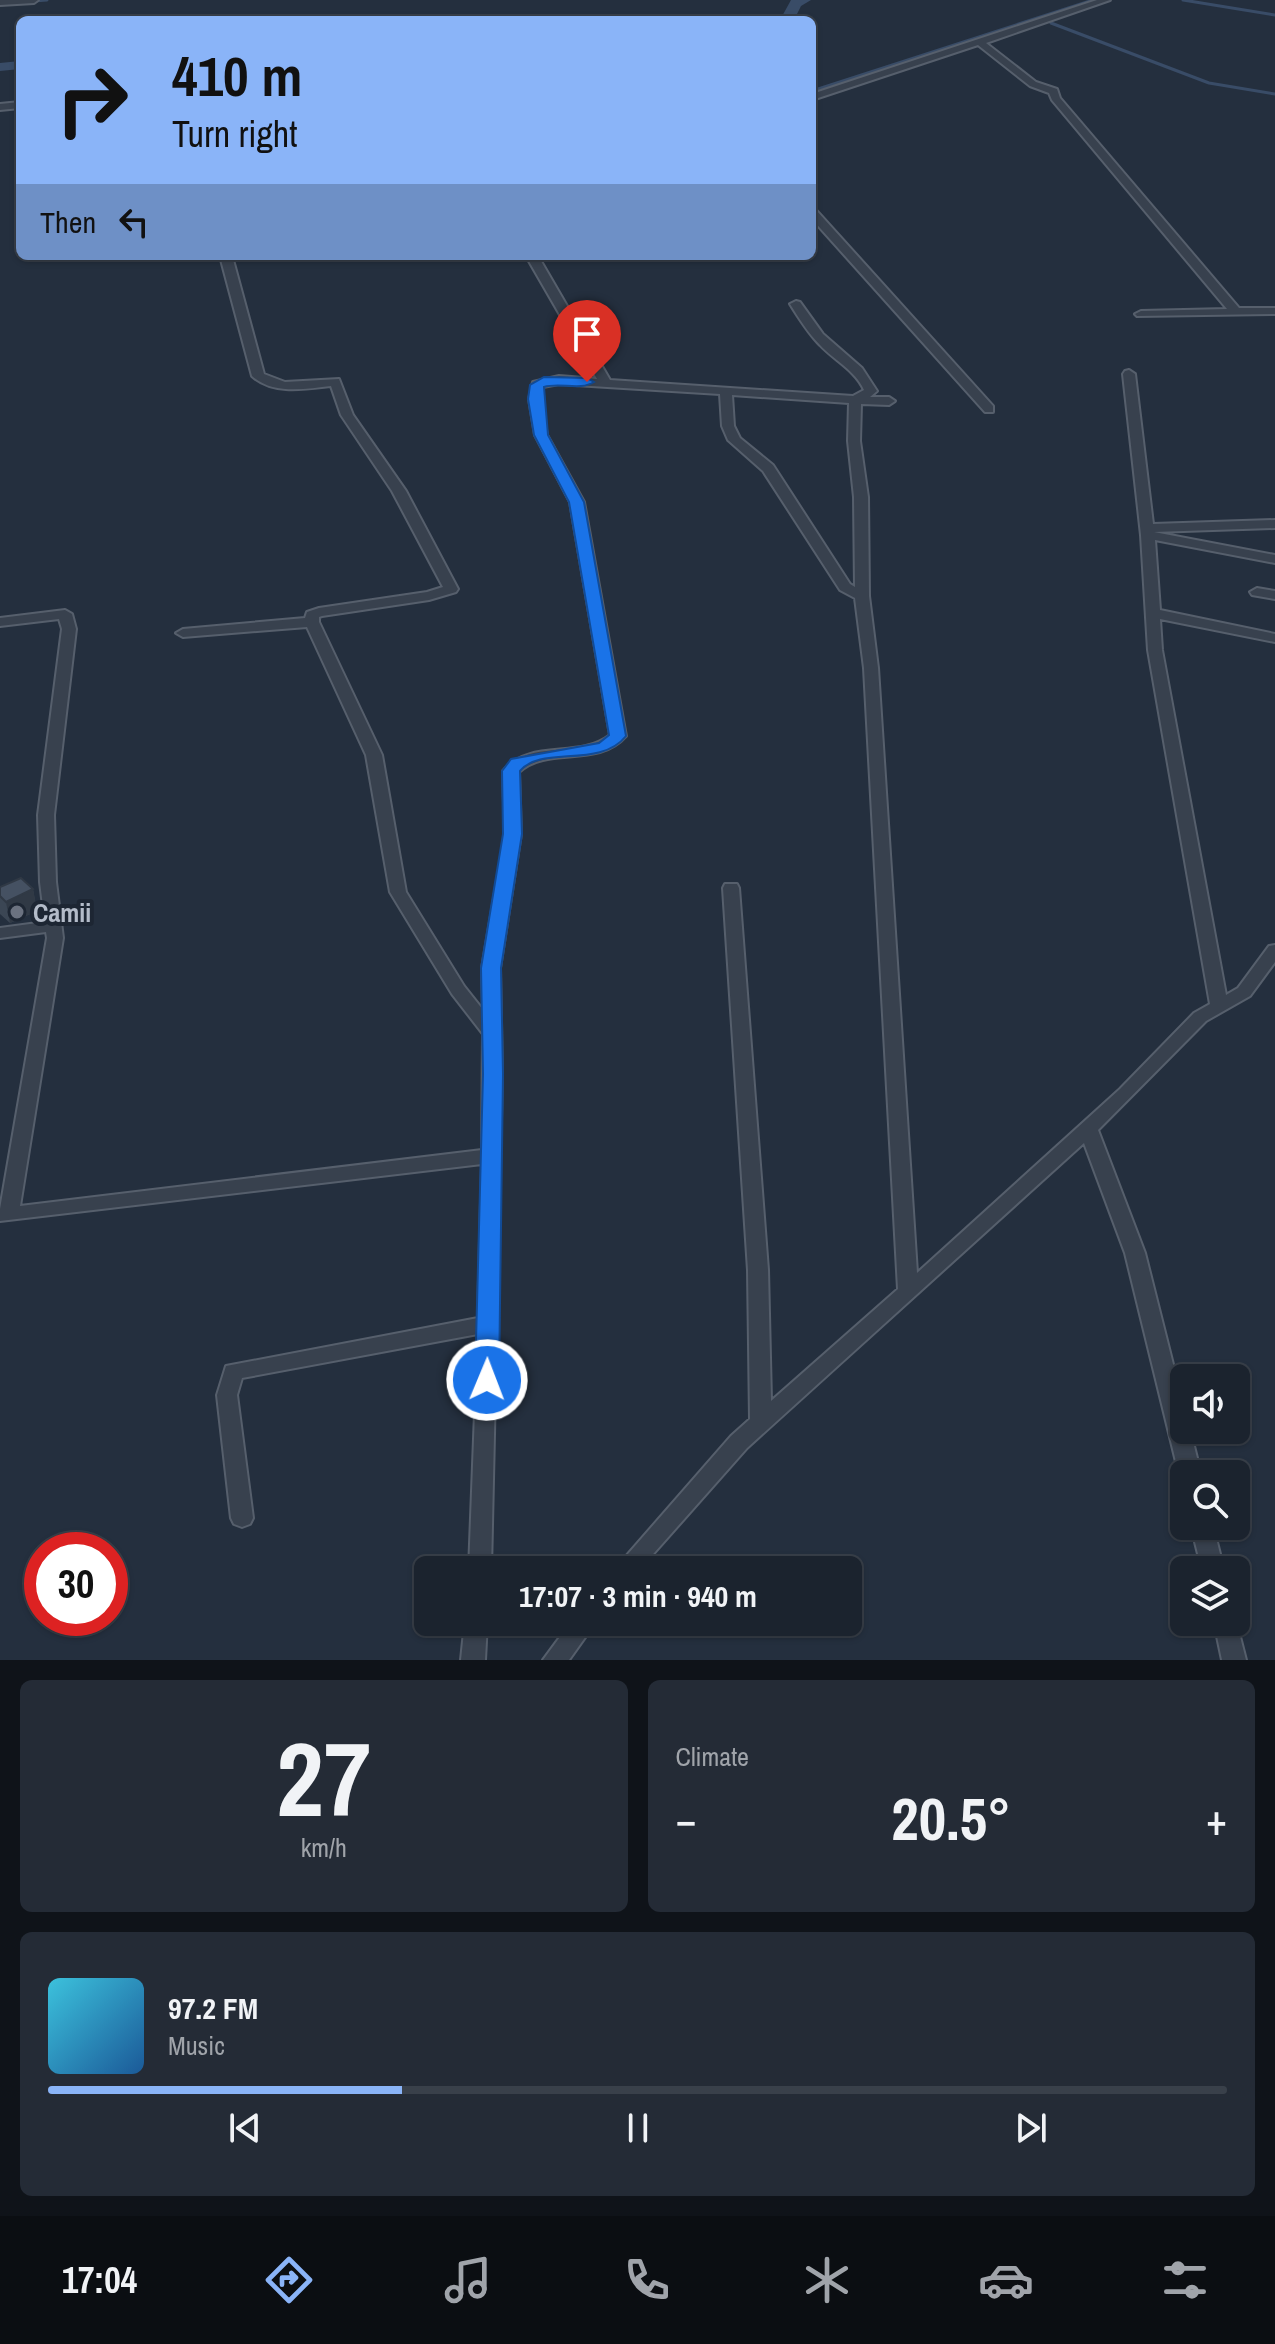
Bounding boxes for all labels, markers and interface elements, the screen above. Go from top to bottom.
text: 410 m [172,38,302,113]
icon: right [40,48,144,152]
text: Turn right [172,110,297,158]
icon: left [112,200,156,244]
text: Then [40,202,96,242]
pin [553,300,621,382]
icon: arrive [565,312,609,356]
place label: Camii [33,895,91,930]
marker: Camii [8,903,26,921]
position arrow [445,1338,529,1422]
map controls [1170,1364,1250,1636]
button: sound [1170,1364,1250,1444]
button: search [1170,1460,1250,1540]
speed limit sign: 30 [24,1532,128,1636]
button: layers [1170,1556,1250,1636]
text: 17:07 · 3 min · 940 m [519,1576,757,1616]
text: 27 [276,1708,371,1848]
text: Climate [676,1739,749,1774]
text: 20.5° [891,1778,1011,1859]
text: − [676,1789,697,1849]
text: + [1206,1789,1227,1849]
text: km/h [301,1830,347,1865]
text: 97.2 FM [168,1988,258,2028]
text: Music [168,2028,225,2063]
icon: previous [223,2106,267,2150]
icon: pause [616,2106,660,2150]
icon: next [1009,2106,1053,2150]
icon: directions [261,2252,317,2308]
icon: music [440,2252,496,2308]
icon: phone [619,2252,675,2308]
icon: climate [799,2252,855,2308]
icon: car [978,2252,1034,2308]
icon: filters [1157,2252,1213,2308]
text: 17:04 [62,2256,137,2304]

